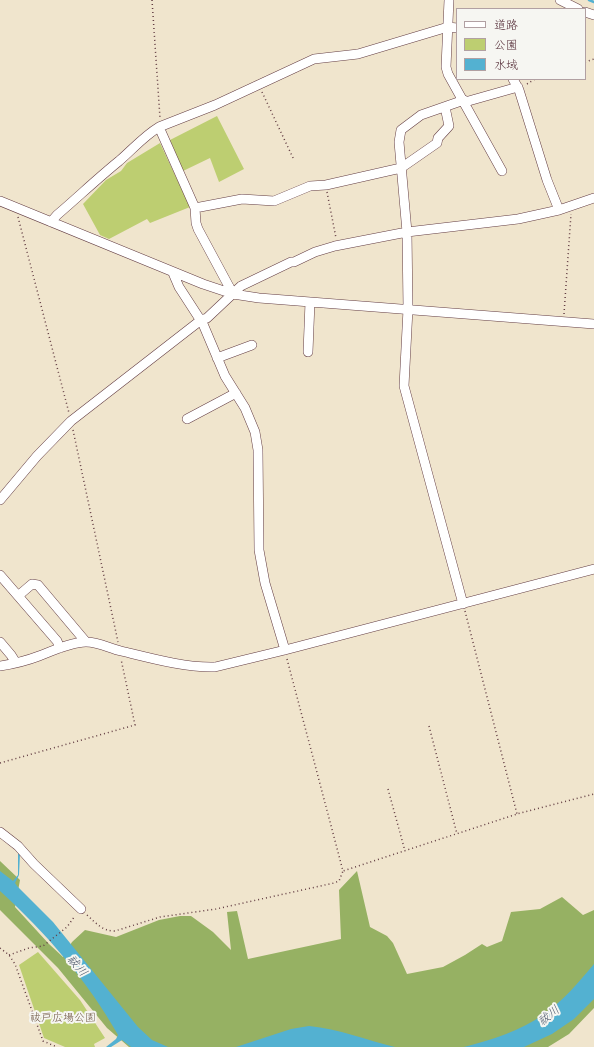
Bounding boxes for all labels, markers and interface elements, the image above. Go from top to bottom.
legend [456,8,586,80]
text: 道路 [494,15,518,33]
text: 公園 [494,35,518,53]
text: 水域 [494,55,518,73]
water label: 祓川 [64,952,90,980]
water label: 祓川 [535,1003,563,1029]
park label: 祓戸広場公園 [30,1011,96,1025]

